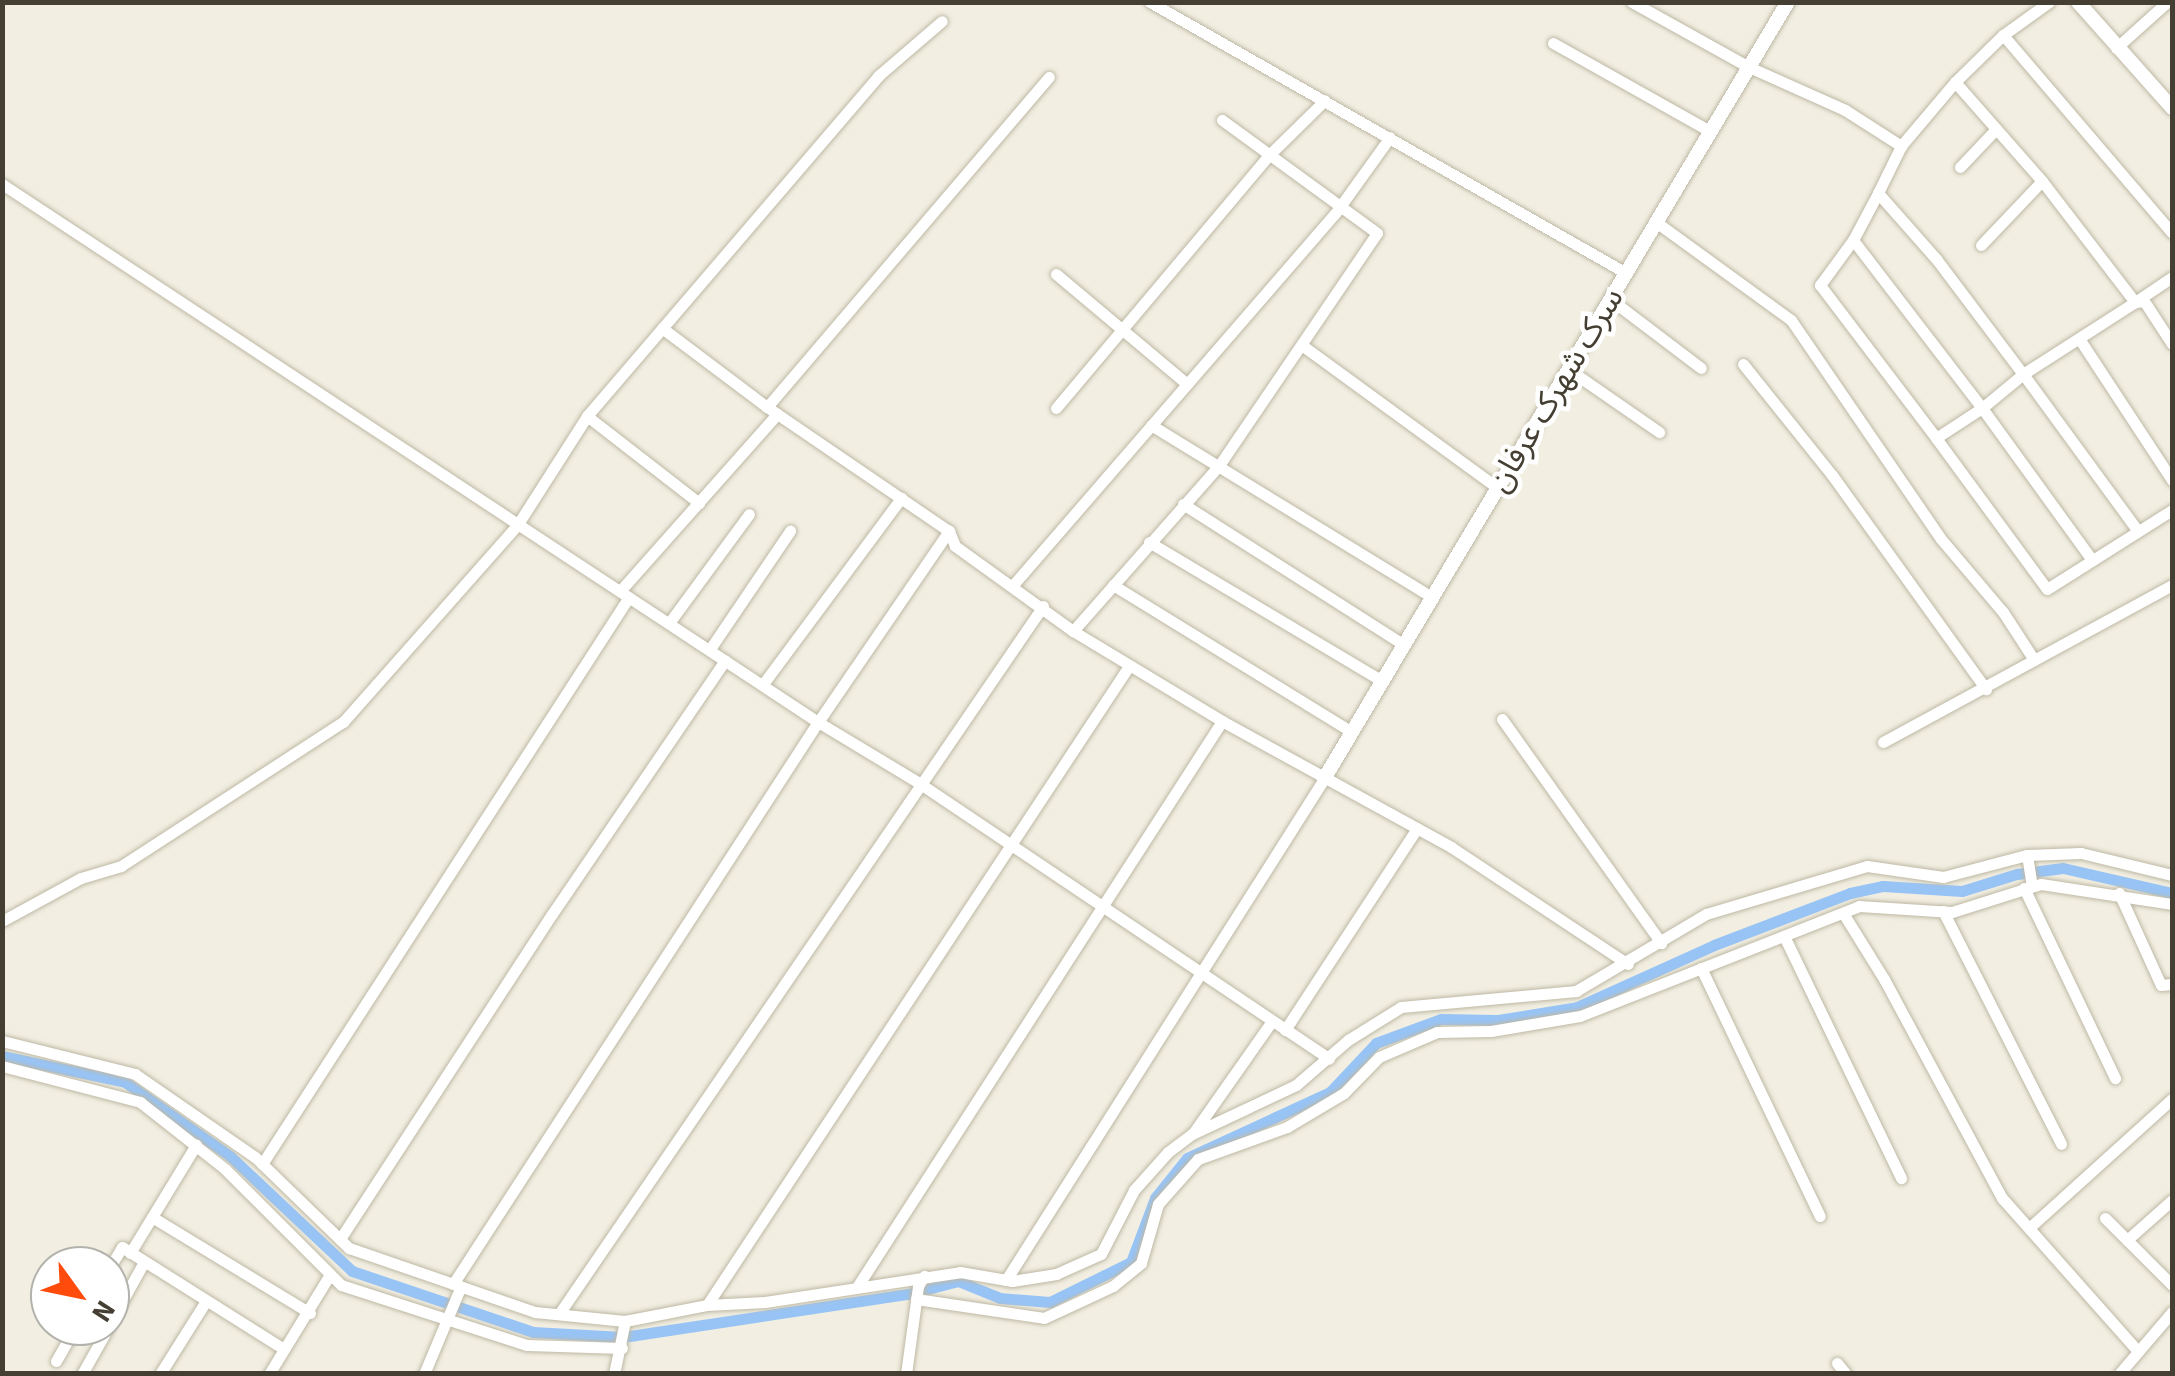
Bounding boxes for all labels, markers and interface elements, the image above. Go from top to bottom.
street label: سرک شهرک عرفان [1480,281,1632,499]
north arrow [30,1246,130,1346]
text: N [82,1293,125,1330]

